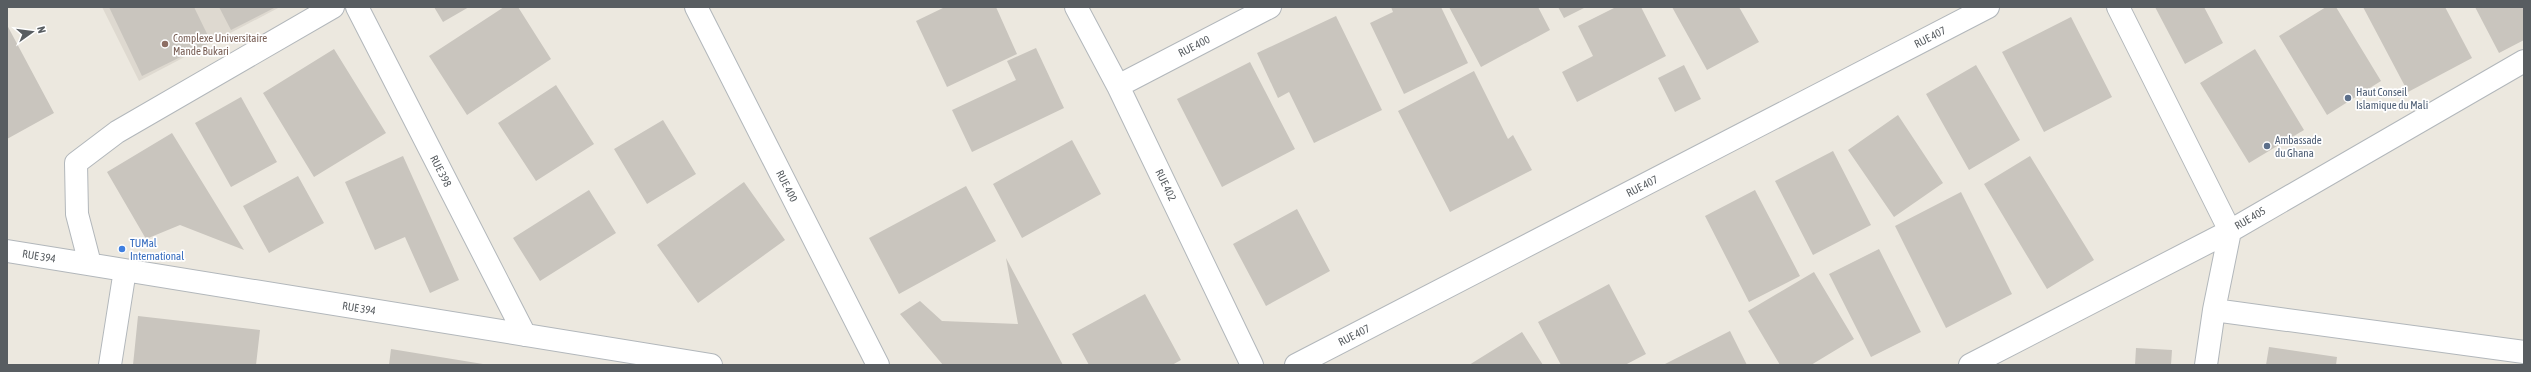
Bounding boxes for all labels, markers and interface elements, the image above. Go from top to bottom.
north arrow [12,12,52,52]
street label: RUE 407 [1912,24,1948,50]
text: N [35,25,48,34]
place label: Complexe Universitaire Mande Bukari [173,32,267,57]
street label: RUE 400 [1176,33,1212,59]
marker: Complexe Universitaire Mande Bukari [160,39,170,49]
place label: Haut Conseil Islamique du Mali [2356,86,2428,111]
marker: Haut Conseil Islamique du Mali [2343,93,2353,103]
place label: Ambassade du Ghana [2275,134,2322,159]
marker: Ambassade du Ghana [2262,141,2272,151]
street label: RUE 398 [428,153,454,189]
street label: RUE 402 [1153,167,1179,203]
street label: RUE 400 [774,168,800,204]
street label: RUE 407 [1624,173,1660,199]
street label: RUE 405 [2232,204,2268,232]
place label: TUMal International [130,237,184,262]
marker: TUMal International [117,244,127,254]
street label: RUE 394 [21,247,57,265]
street label: RUE 394 [341,299,377,317]
street label: RUE 407 [1336,322,1372,348]

